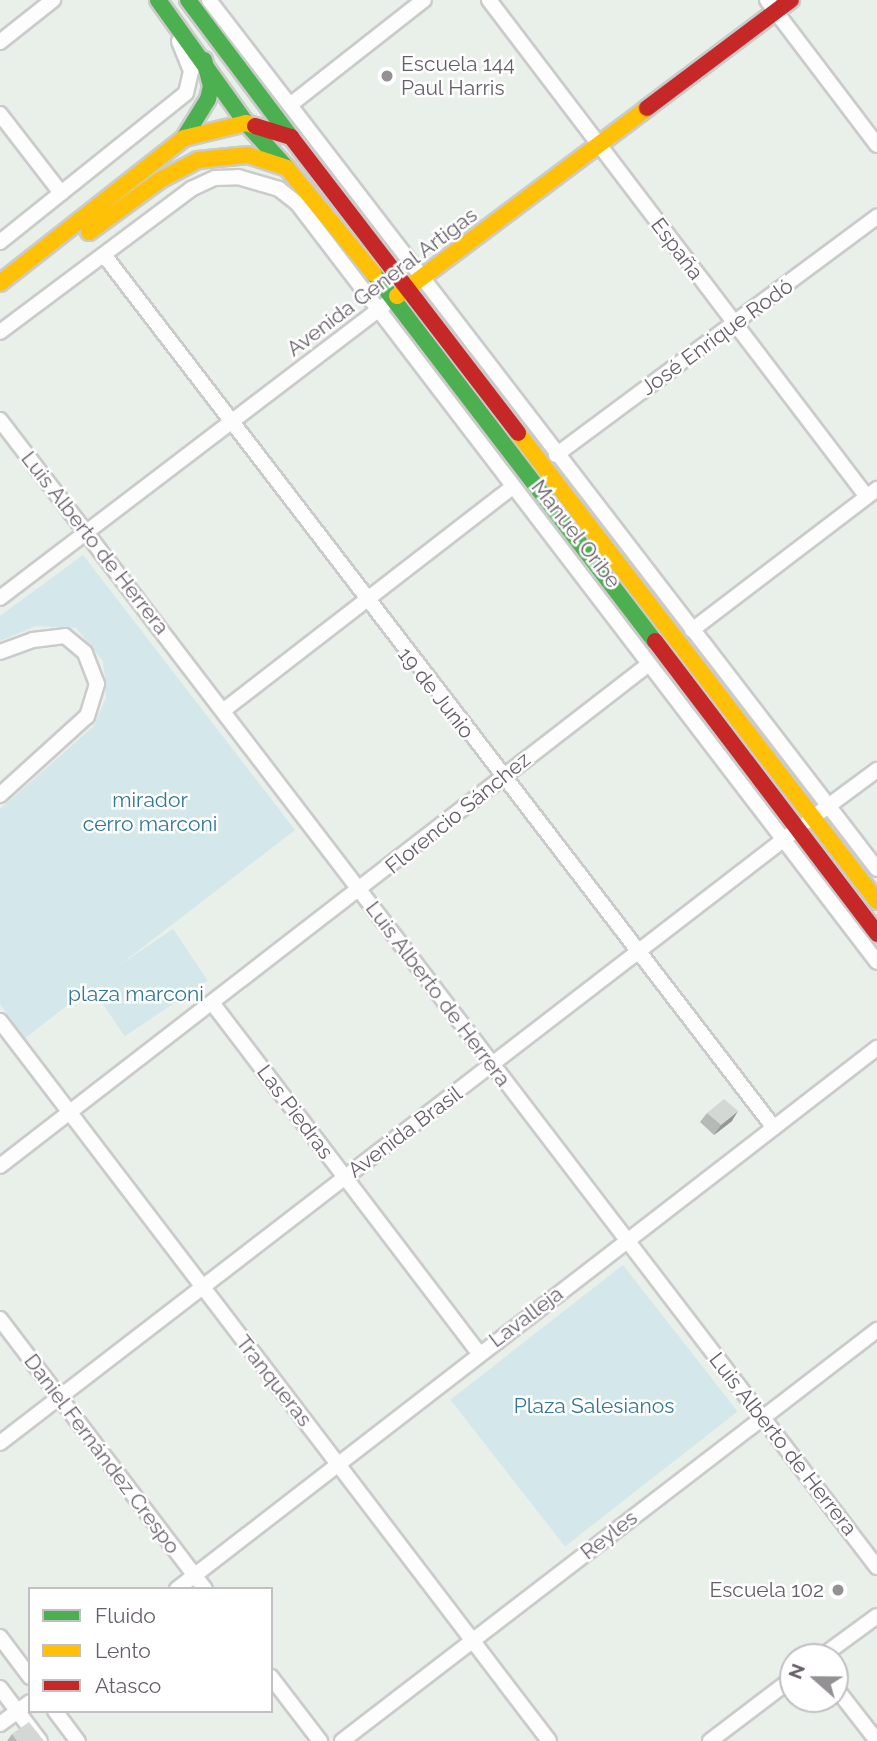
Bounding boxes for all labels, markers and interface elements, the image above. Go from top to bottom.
place label: Escuela 144 Paul Harris [401,51,515,101]
marker: Escuela 144 Paul Harris [379,68,395,84]
street label: Avenida General Artigas [281,202,483,362]
street label: España [646,213,708,285]
street label: José Enrique Rodó [636,273,798,401]
street label: Luis Alberto de Herrera [16,446,174,640]
street label: Manuel Oribe [526,475,626,593]
street label: 19 de Junio [392,642,480,744]
street label: Florencio Sánchez [381,747,535,879]
park label: mirador cerro marconi [83,787,217,837]
street label: Luis Alberto de Herrera [360,896,516,1092]
park label: plaza marconi [68,981,204,1007]
street label: Las Piedras [251,1060,339,1164]
street label: Avenida Brasil [343,1081,467,1183]
street label: Lavalleja [484,1281,568,1353]
street label: Tranqueras [231,1330,317,1432]
street label: Luis Alberto de Herrera [704,1347,862,1541]
street label: Daniel Fernández Crespo [18,1349,186,1559]
park label: Plaza Salesianos [514,1393,674,1419]
street label: Reyles [576,1505,642,1565]
place label: Escuela 102 [709,1577,824,1603]
marker: Escuela 102 [830,1582,846,1598]
legend [28,1587,273,1713]
text: Fluido [95,1603,156,1628]
text: Lento [95,1638,151,1663]
north arrow [779,1643,849,1713]
text: N [783,1660,809,1682]
text: Atasco [95,1673,161,1698]

